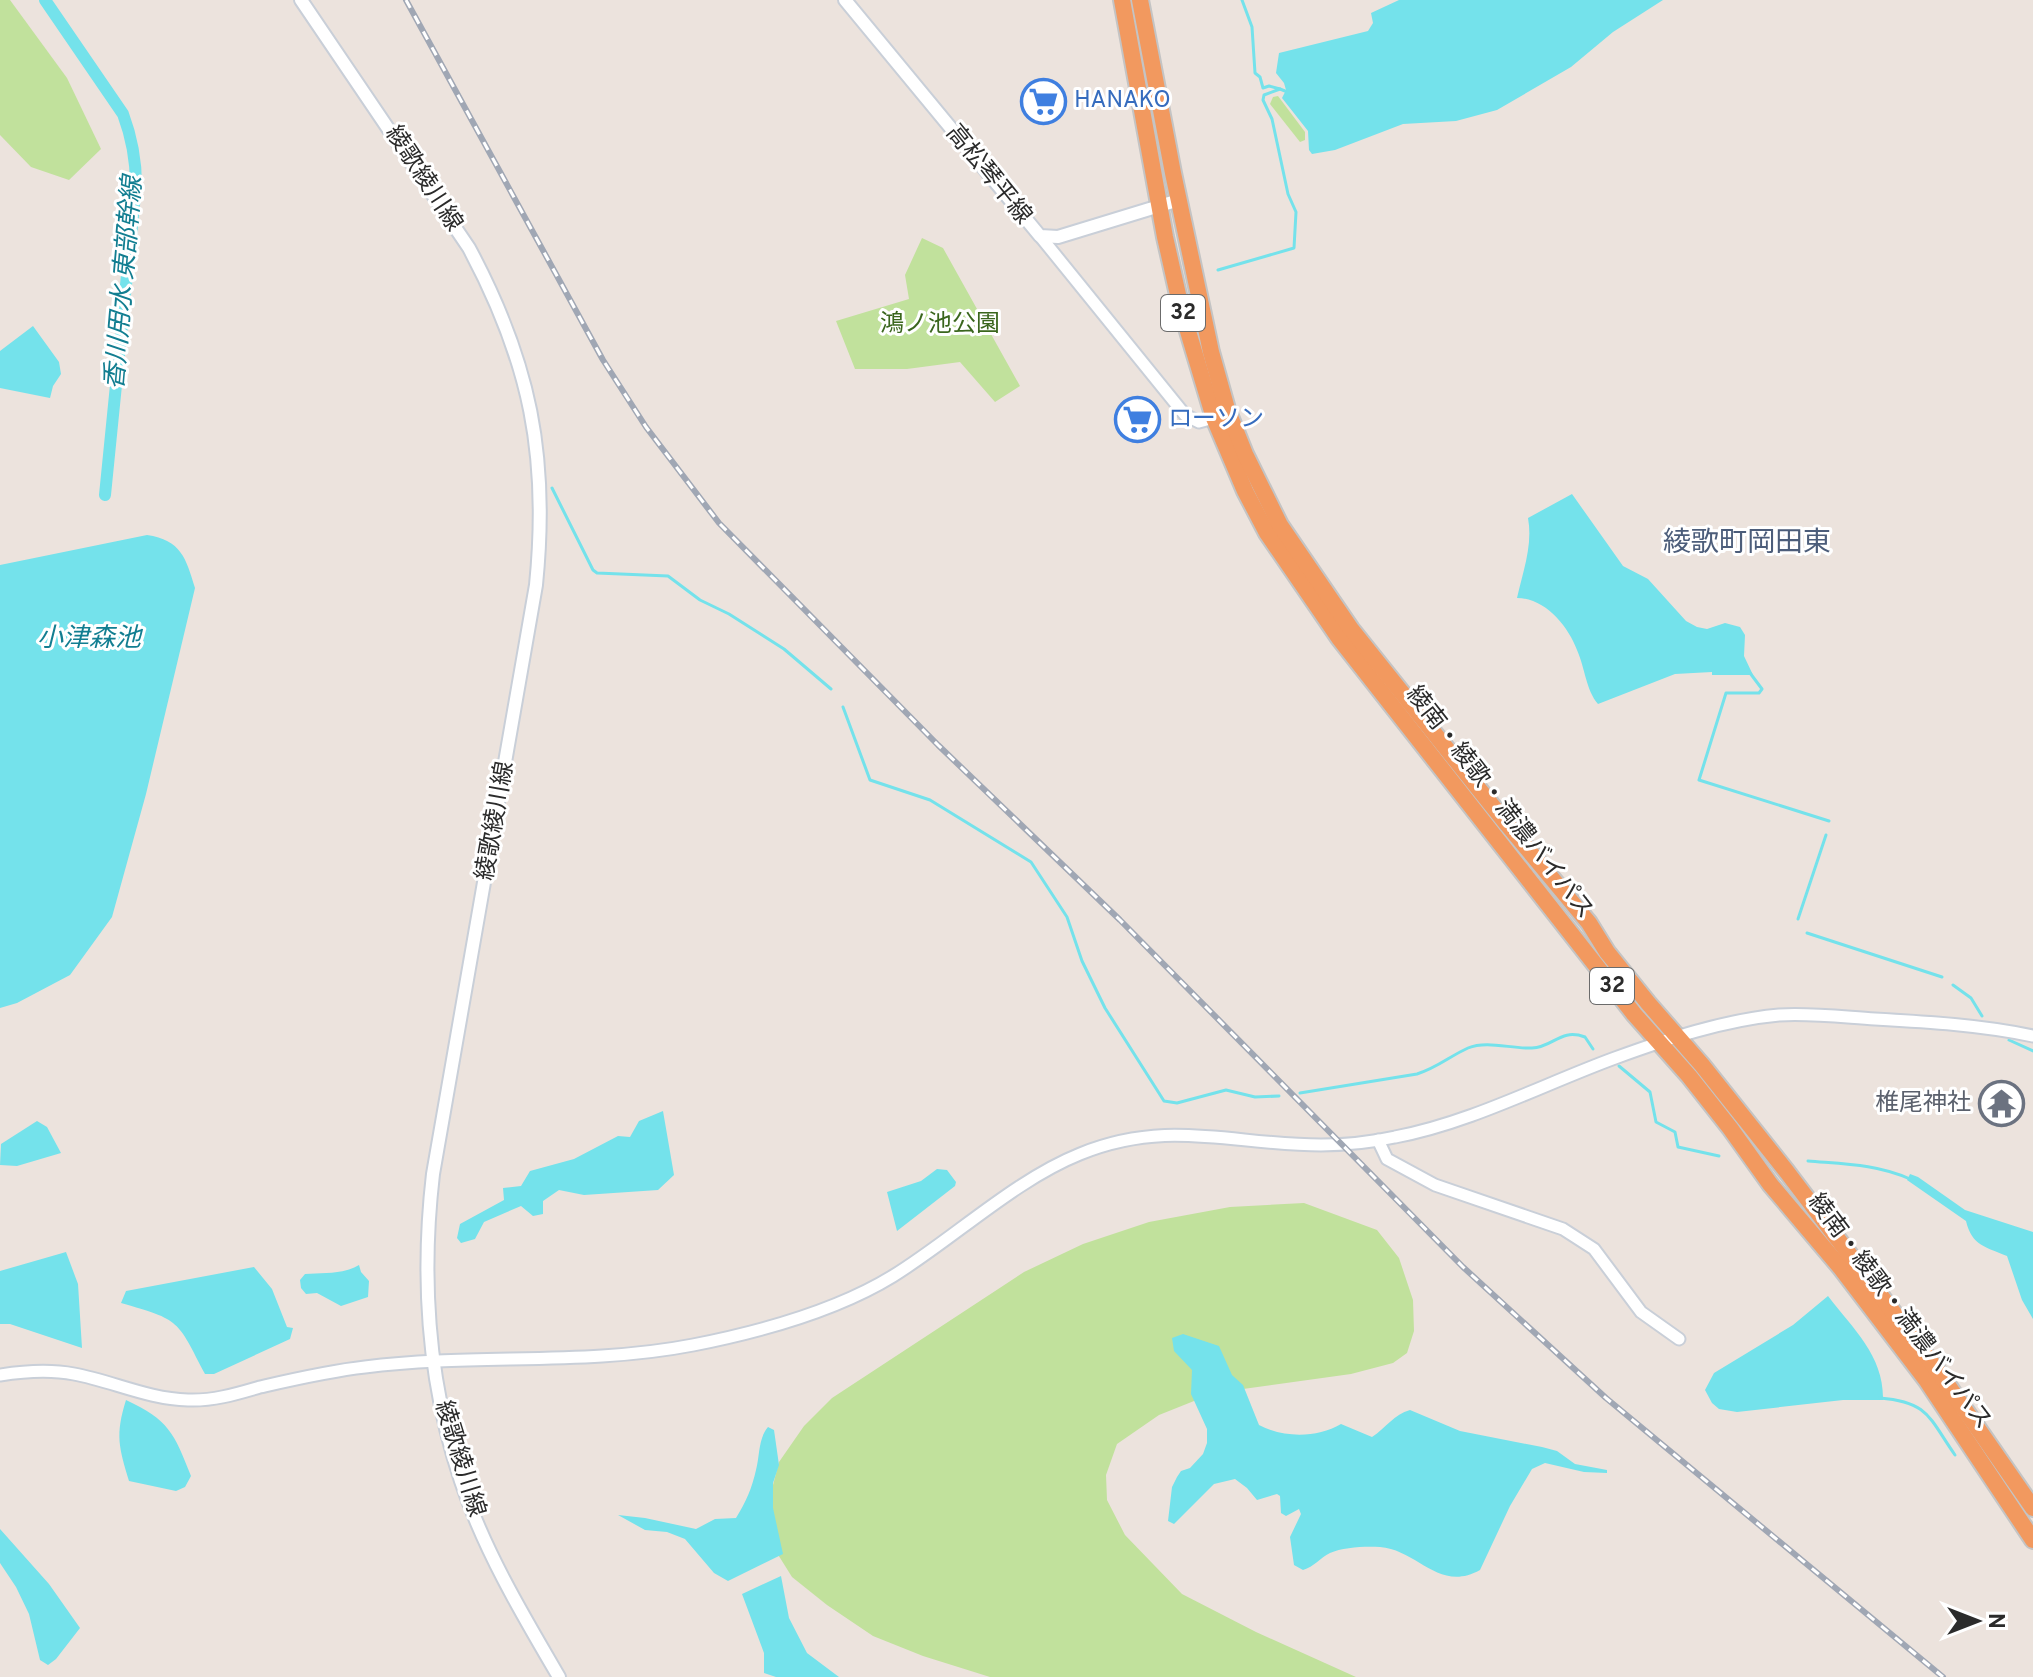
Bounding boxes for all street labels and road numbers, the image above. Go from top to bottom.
street label: 高松琴平線 [939,119,1037,231]
street label: 綾歌綾川線 [378,121,468,237]
road number: 32 [1161,295,1205,331]
street label: 綾南・綾歌・満濃バイパス [1399,680,1599,926]
street label: 綾歌綾川線 [471,759,521,883]
road number: 32 [1590,968,1634,1004]
street label: 綾南・綾歌・満濃バイパス [1801,1188,1997,1436]
street label: 綾歌綾川線 [427,1397,491,1521]

